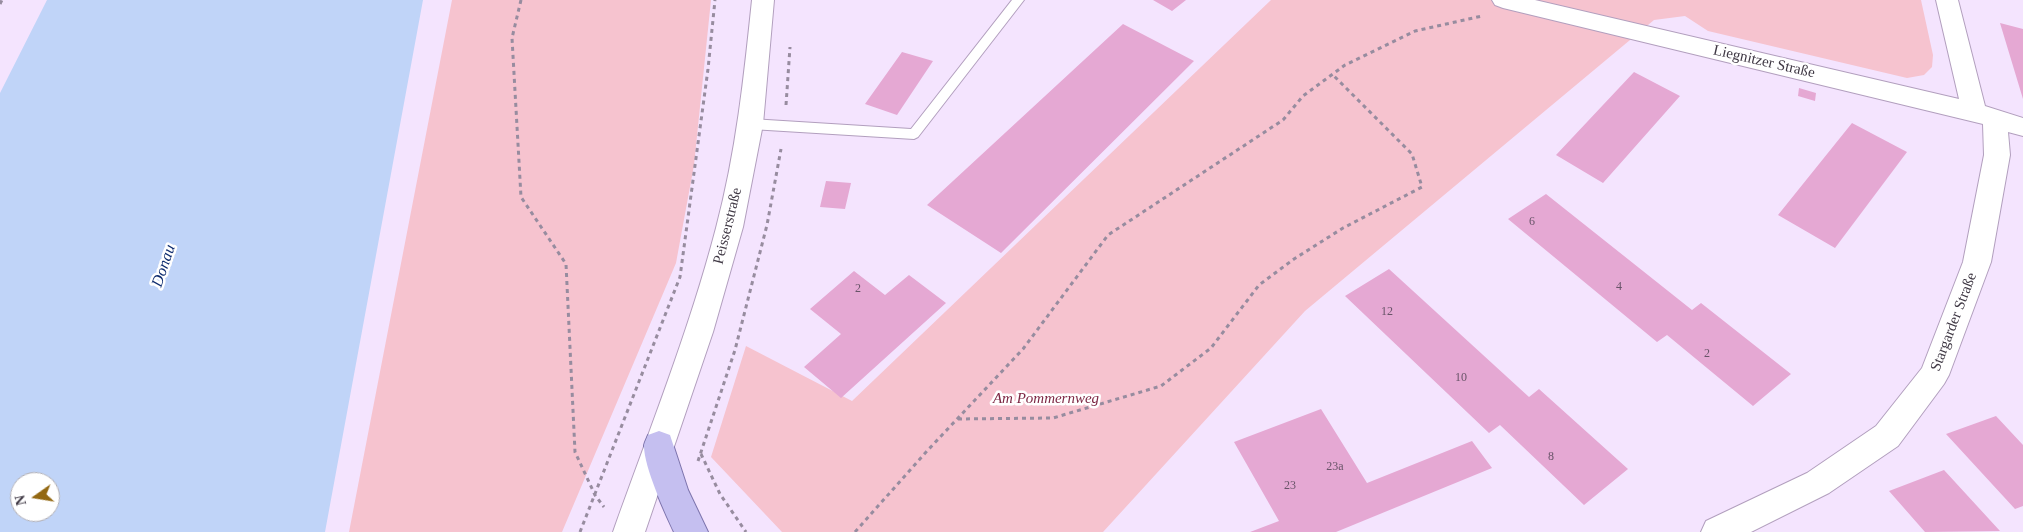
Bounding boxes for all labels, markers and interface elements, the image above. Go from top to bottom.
street label: Liegnitzer Straße [1711,42,1817,82]
street label: Peisserstraße [710,186,746,266]
house number: 6 [1529,215,1535,229]
water label: Donau [148,242,180,290]
street label: Stargarder Straße [1927,270,1981,374]
house number: 4 [1616,280,1622,294]
house number: 2 [855,282,861,296]
house number: 12 [1381,305,1393,319]
house number: 2 [1704,347,1710,361]
house number: 10 [1455,371,1467,385]
park label: Am Pommernweg [993,390,1099,408]
house number: 8 [1548,450,1554,464]
house number: 23a [1326,460,1344,474]
north arrow [10,472,60,522]
house number: 23 [1284,479,1296,493]
text: N [12,494,29,507]

